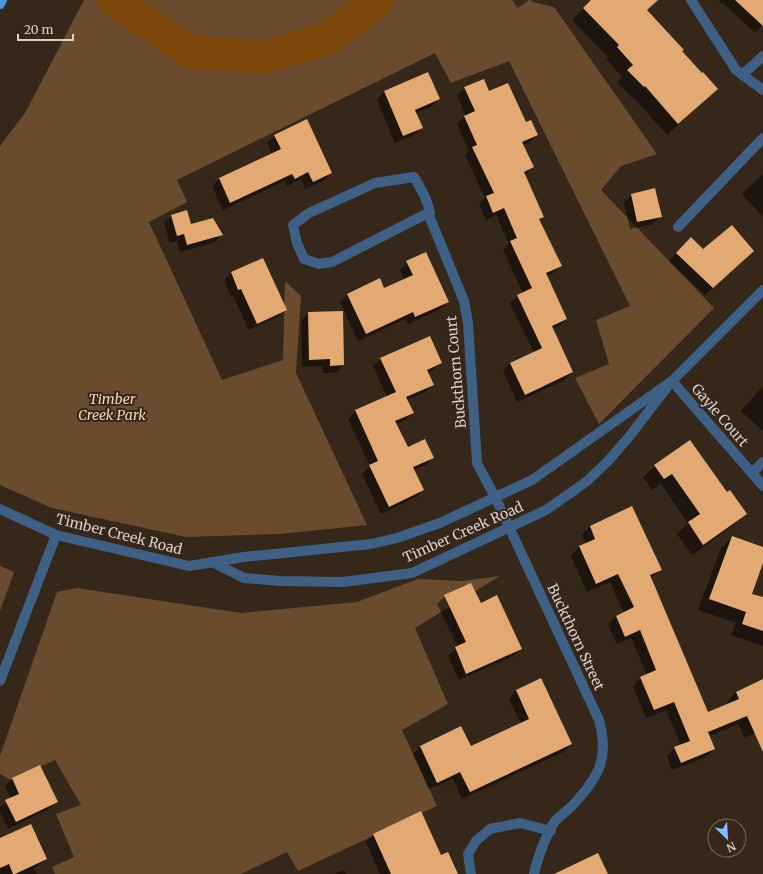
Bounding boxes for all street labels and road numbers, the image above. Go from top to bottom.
street label: Buckthorn Court [442,314,470,429]
street label: Gayle Court [688,380,753,451]
street label: Timber Creek Road [400,497,526,567]
street label: Timber Creek Road [54,510,185,559]
street label: Buckthorn Street [543,581,609,694]

